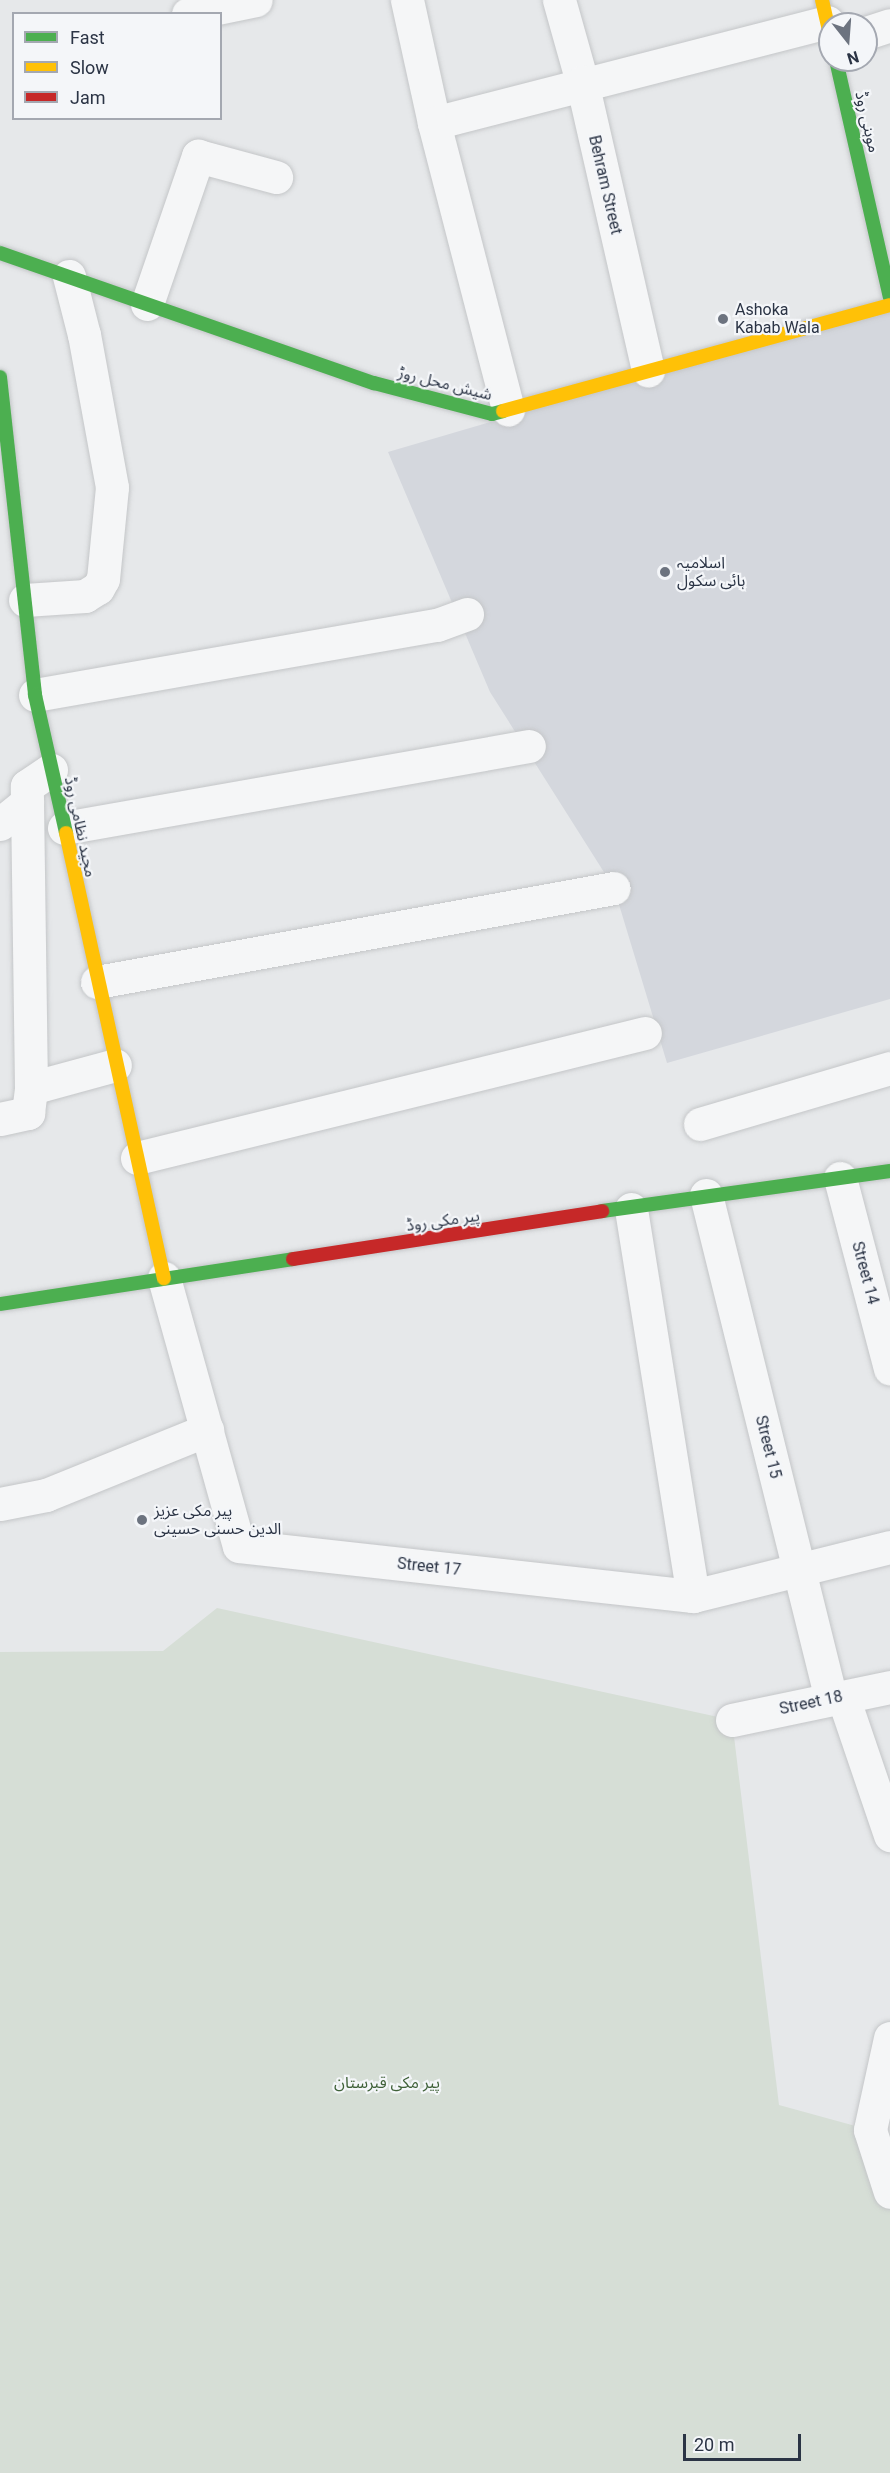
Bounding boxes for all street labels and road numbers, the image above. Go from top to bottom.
street label: موہنی روڈ [851,90,883,154]
street label: Behram Street [584,133,626,237]
street label: شیش محل روڑ [396,363,494,405]
street label: مجید نظامی روڈ [60,775,100,879]
street label: پیر مکی روڈ [405,1206,481,1236]
street label: Street 14 [847,1240,883,1306]
street label: Street 15 [751,1414,785,1480]
street label: Street 17 [396,1554,462,1580]
street label: Street 18 [778,1687,844,1719]

